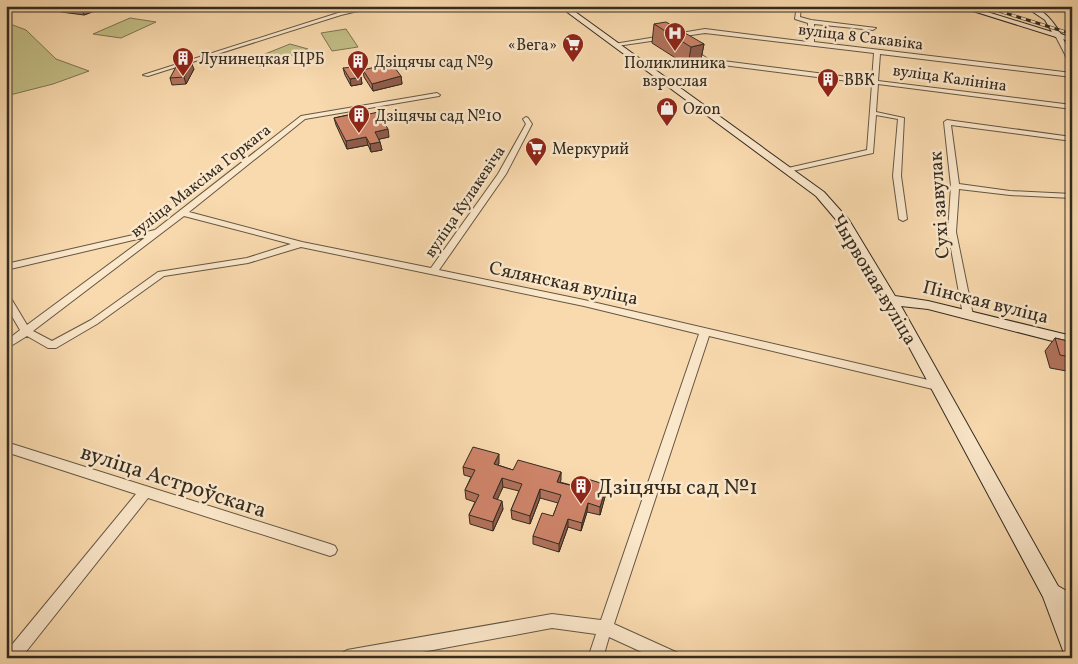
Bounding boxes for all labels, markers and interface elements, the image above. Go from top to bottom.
street label: вуліца 8 Сакавіка [797,19,925,57]
hospital icon: Поликлиника взрослая [663,21,687,52]
supermarket icon: «Вега» [561,32,585,63]
place label: «Вега» [508,35,557,57]
building icon: Лунинецкая ЦРБ [171,46,195,77]
place label: Лунинецкая ЦРБ [199,49,325,71]
building icon: Дзіцячы сад №9 [346,49,370,80]
place label: Дзіцячы сад №9 [374,52,493,74]
place label: Поликлиника взрослая [624,53,726,93]
street label: вуліца Калініна [891,60,1008,98]
building icon: ВВК [816,67,840,98]
place label: ВВК [844,70,875,92]
shop icon: Ozon [655,96,679,127]
place label: Ozon [683,99,721,121]
building icon: Дзіцячы сад №10 [347,103,371,134]
place label: Дзіцячы сад №10 [375,106,502,128]
street label: вуліца Максіма Горкага [126,120,276,243]
supermarket icon: Меркурий [524,136,548,167]
place label: Меркурий [552,139,629,161]
street label: вуліца Кулакевіча [420,142,511,262]
street label: Сухі завулак [923,150,957,259]
street label: Чырвоная вуліца [824,210,923,350]
street label: Сялянская вуліца [487,255,641,312]
street label: Пінская вуліца [920,275,1051,331]
street label: вуліца Астроўскага [76,438,270,527]
place label: Дзіцячы сад №1 [597,473,758,504]
building icon: Дзіцячы сад №1 [569,474,593,505]

